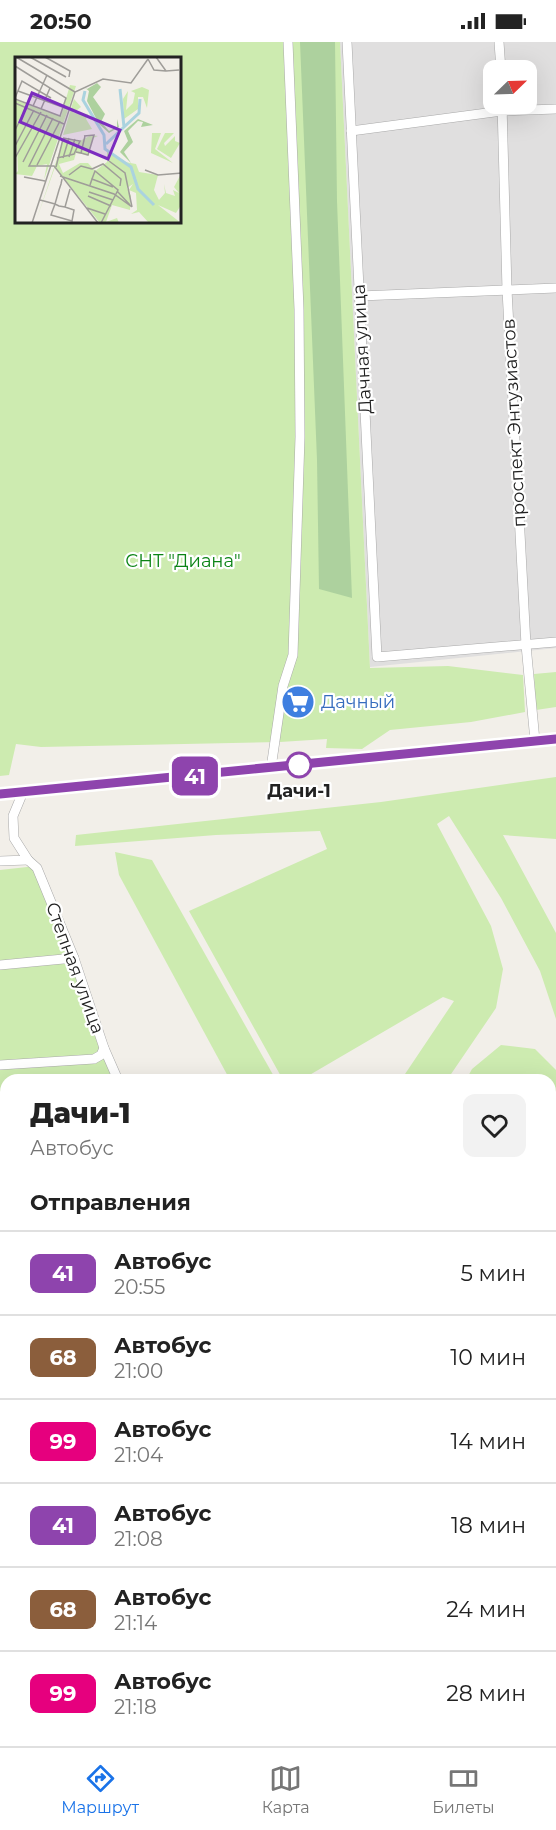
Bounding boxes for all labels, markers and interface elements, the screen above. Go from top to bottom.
text: 20:50 [30,8,92,35]
inset map [15,57,182,224]
north arrow [483,60,537,114]
map controls [483,60,537,114]
street label: Дачная улица [348,283,376,415]
street label: проспект Энтузиастов [498,318,530,528]
park label: СНТ "Диана" [125,550,241,572]
supermarket icon: Дачный [280,684,316,720]
place label: Дачный [321,691,395,713]
marker: Дачи-1 [286,752,312,778]
line badge: 41 [168,756,222,796]
text: 41 [184,764,206,789]
place label: Дачи-1 [267,780,331,802]
street label: Степная улица [41,899,109,1037]
button: heart [463,1094,526,1157]
text: Дачи-1 [30,1096,131,1130]
text: Автобус [30,1136,114,1160]
text: Отправления [30,1189,191,1216]
text: Автобус [114,1248,212,1275]
text: 5 мин [460,1260,526,1287]
text: 41 [52,1261,74,1286]
text: 20:55 [114,1275,165,1299]
text: Автобус [114,1332,212,1359]
text: 10 мин [450,1344,526,1371]
text: 68 [49,1345,77,1370]
text: 21:00 [114,1359,163,1383]
text: Автобус [114,1416,212,1443]
text: 14 мин [450,1428,526,1455]
text: 99 [50,1429,76,1454]
text: 21:04 [114,1443,163,1467]
text: Автобус [114,1500,212,1527]
text: 18 мин [451,1512,526,1539]
text: 41 [52,1513,74,1538]
text: 21:08 [114,1527,163,1551]
text: Автобус [114,1584,212,1611]
text: 24 мин [446,1596,526,1623]
text: 68 [49,1597,77,1622]
text: 21:14 [114,1611,157,1635]
text: Автобус [114,1668,212,1695]
text: 28 мин [446,1680,526,1707]
text: 99 [50,1681,76,1706]
text: 21:18 [114,1695,157,1719]
tab: Маршрут [61,1762,139,1817]
tab: Карта [262,1762,310,1817]
tab: Билеты [432,1762,495,1817]

